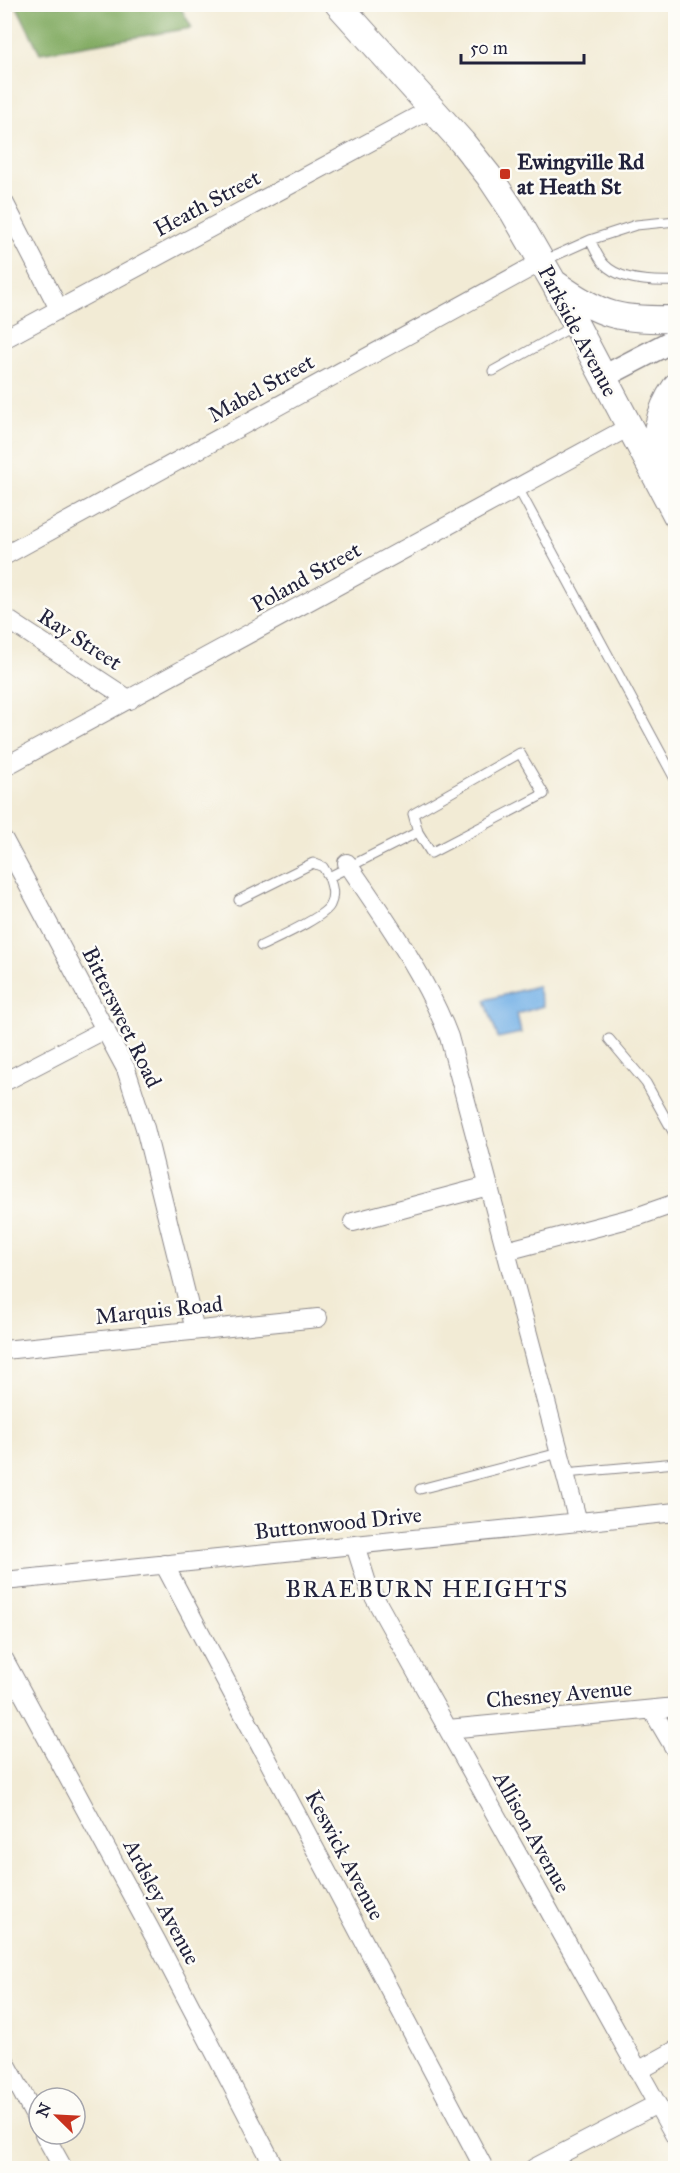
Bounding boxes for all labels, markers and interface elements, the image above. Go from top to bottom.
scale bar [461,27,584,65]
text: 50 m [470,37,508,59]
place label: Ewingville Rd at Heath St [517,148,645,200]
street label: Heath Street [149,164,265,242]
marker: Ewingville Rd at Heath St [498,167,512,181]
street label: Parkside Avenue [532,261,624,401]
street label: Mabel Street [203,348,319,428]
street label: Poland Street [247,536,366,618]
street label: Ray Street [33,602,127,676]
street label: Bittersweet Road [76,942,168,1092]
street label: Marquis Road [94,1290,224,1330]
street label: Buttonwood Drive [253,1501,423,1545]
district label: BRAEBURN HEIGHTS [285,1574,569,1604]
street label: Chesney Avenue [485,1674,633,1714]
street label: Allison Avenue [487,1766,576,1897]
street label: Keswick Avenue [299,1785,391,1925]
street label: Ardsley Avenue [117,1834,206,1969]
north arrow [27,2086,87,2146]
text: N [32,2100,55,2120]

